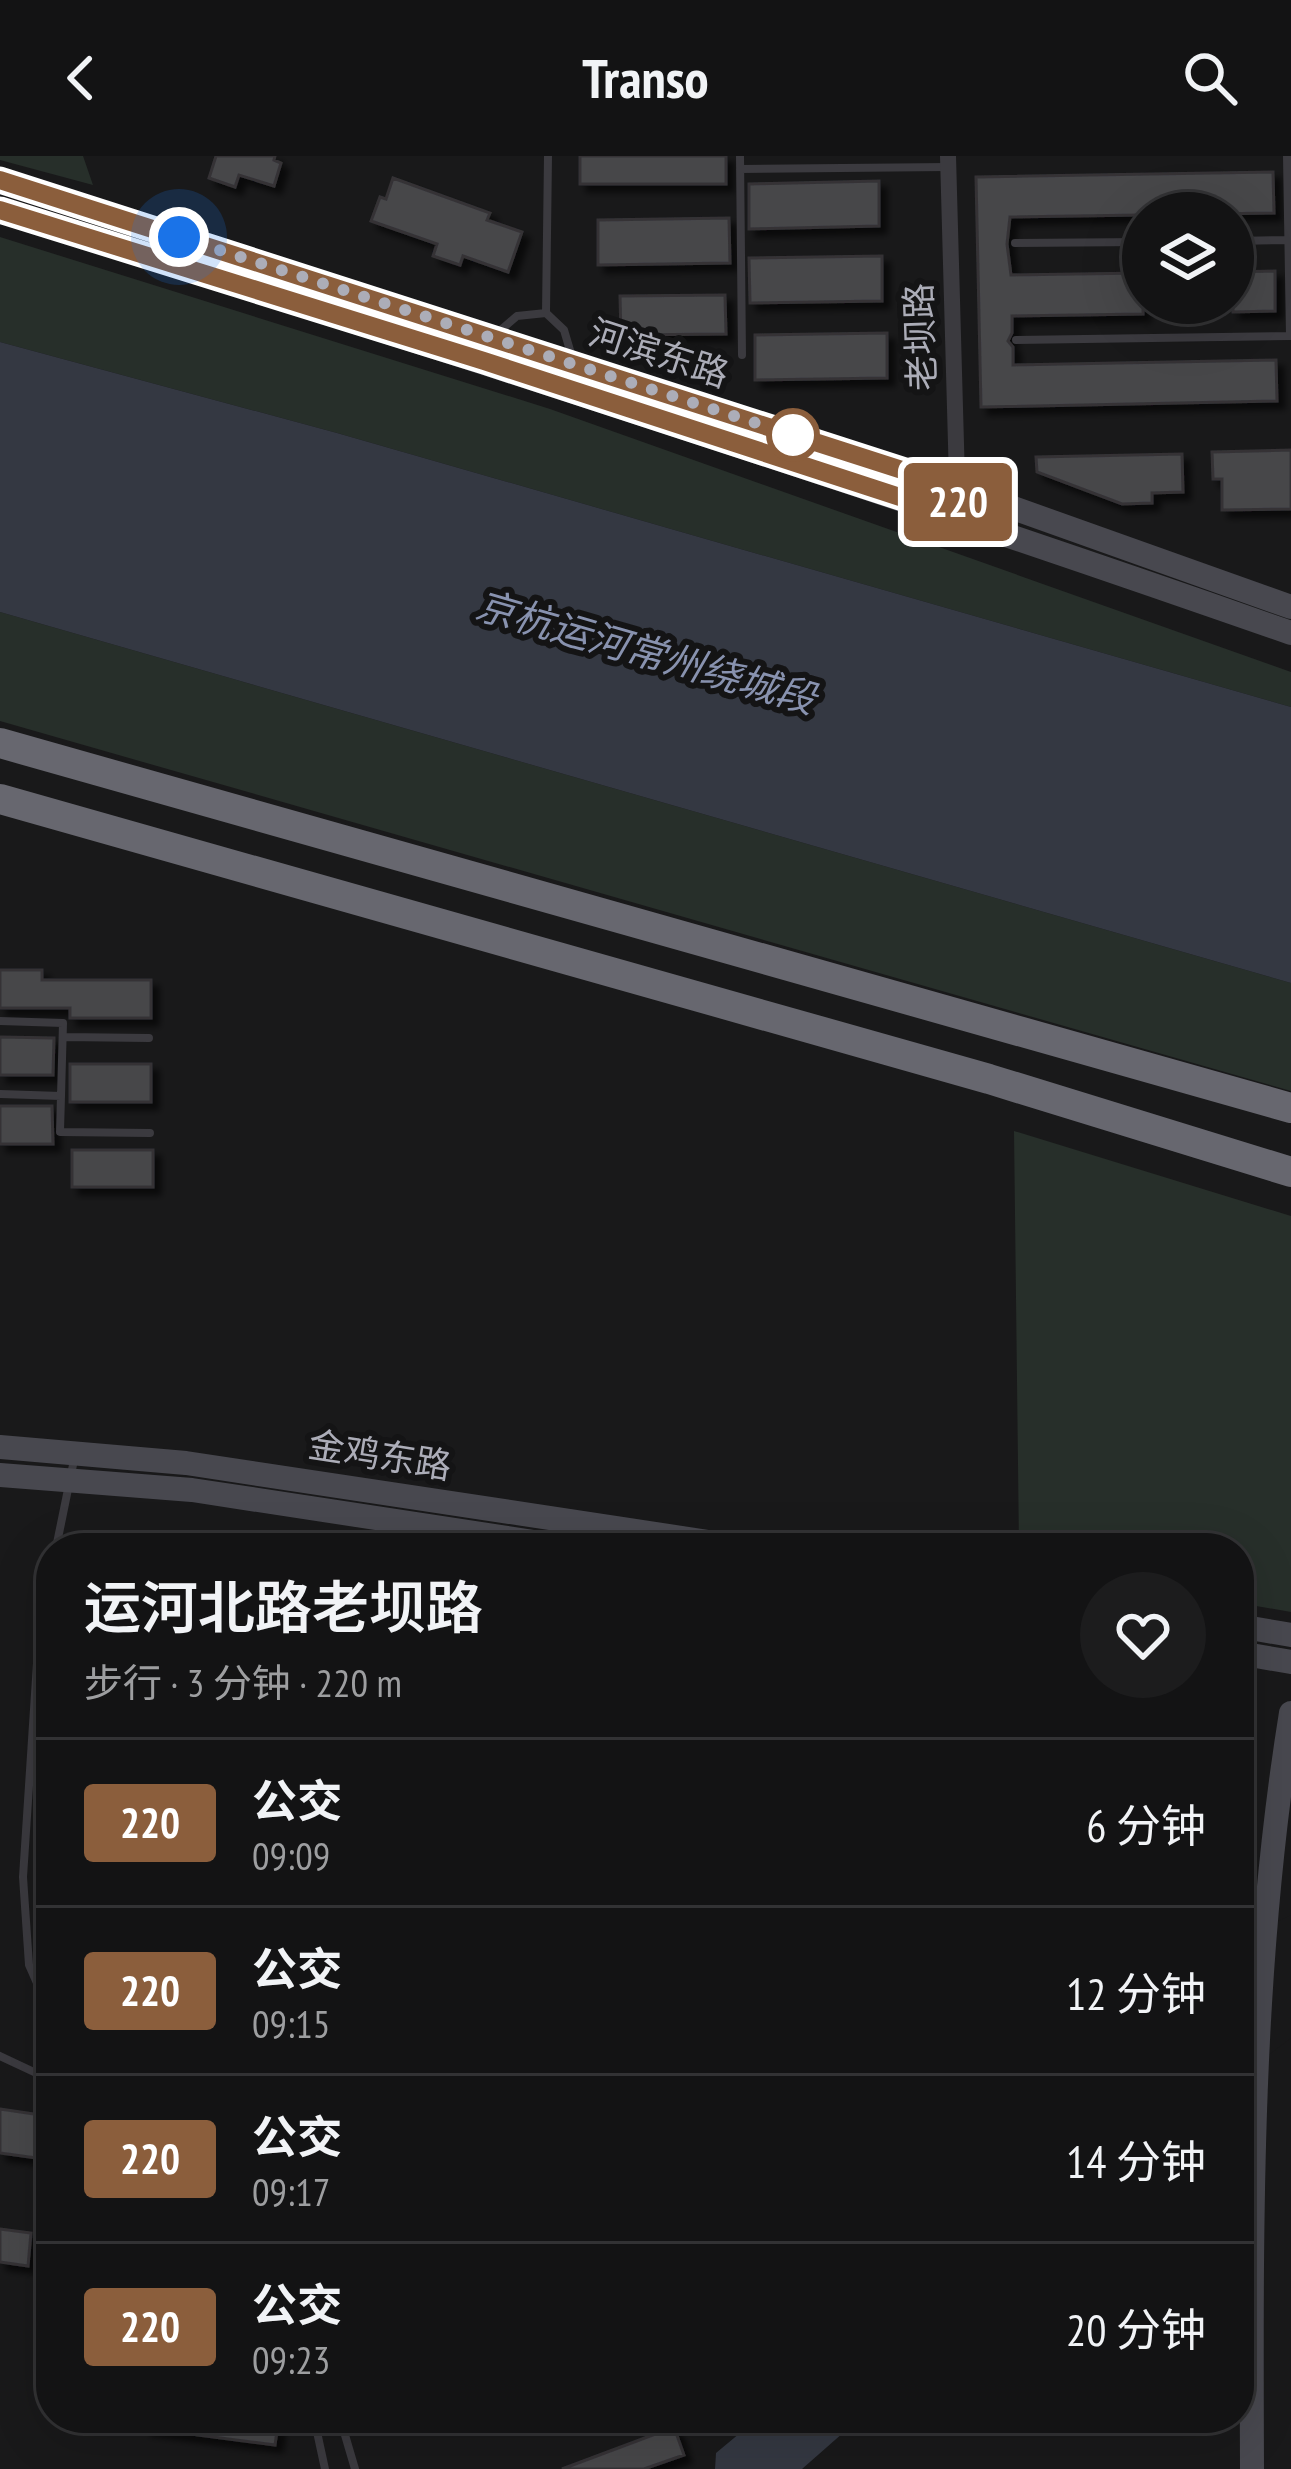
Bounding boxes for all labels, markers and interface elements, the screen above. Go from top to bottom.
text: Transo [582,43,709,113]
icon: back [48,45,114,111]
icon: search [1177,45,1243,111]
map controls [1122,192,1254,324]
button: layers [1122,192,1254,324]
your location [149,207,209,267]
street label: 老坝路 [894,282,945,392]
street label: 河滨东路 [583,308,735,397]
unlabelled marker [768,410,818,460]
line badge: 220 [889,463,1027,541]
text: 220 [928,474,988,529]
water label: 京杭运河常州绕城段 [470,579,826,726]
street label: 金鸡东路 [305,1420,455,1489]
text: 运河北路老坝路 [84,1570,483,1644]
button: heart [1080,1572,1206,1698]
text: 步行 · 3 分钟 · 220 m [84,1657,402,1708]
text: 公交 [252,1771,342,1829]
text: 220 [120,1795,180,1850]
text: 6 分钟 [1086,1796,1206,1854]
text: 09:09 [252,1830,330,1881]
text: 公交 [252,1939,342,1997]
text: 220 [120,1963,180,2018]
text: 12 分钟 [1066,1964,1206,2022]
text: 09:15 [252,1998,330,2049]
text: 公交 [252,2107,342,2165]
text: 220 [120,2131,180,2186]
text: 14 分钟 [1066,2132,1206,2190]
text: 09:17 [252,2166,330,2217]
text: 公交 [252,2275,342,2333]
text: 220 [120,2299,180,2354]
text: 20 分钟 [1066,2300,1206,2358]
text: 09:23 [252,2334,330,2385]

